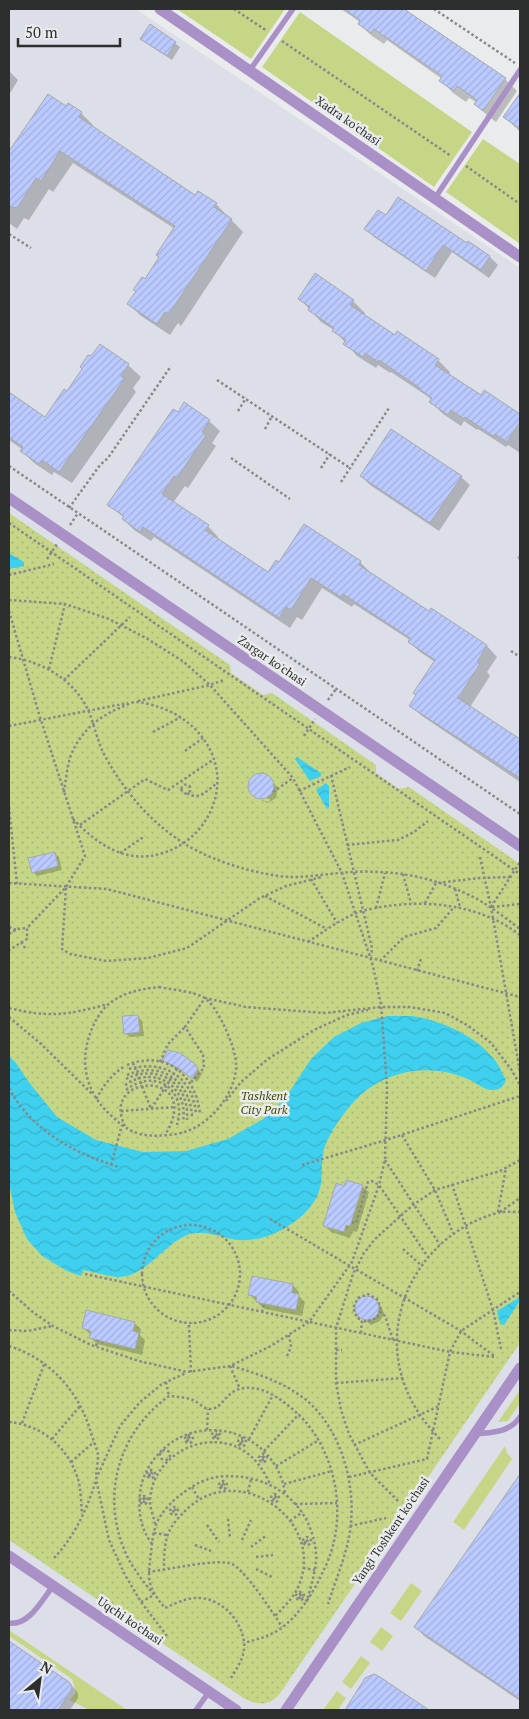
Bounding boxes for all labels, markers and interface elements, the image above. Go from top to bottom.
scale bar [18,15,120,47]
text: 50 m [25,22,58,42]
street label: Xadra ko'chasi [313,93,384,149]
street label: Zargar ko'chasi [235,632,310,689]
park label: Tashkent City Park [240,1088,288,1117]
street label: Yangi Toshkent ko'chasi [349,1474,432,1587]
street label: Uqchi ko'chasi [95,1593,166,1648]
north arrow [15,1654,65,1704]
text: N [37,1656,56,1678]

